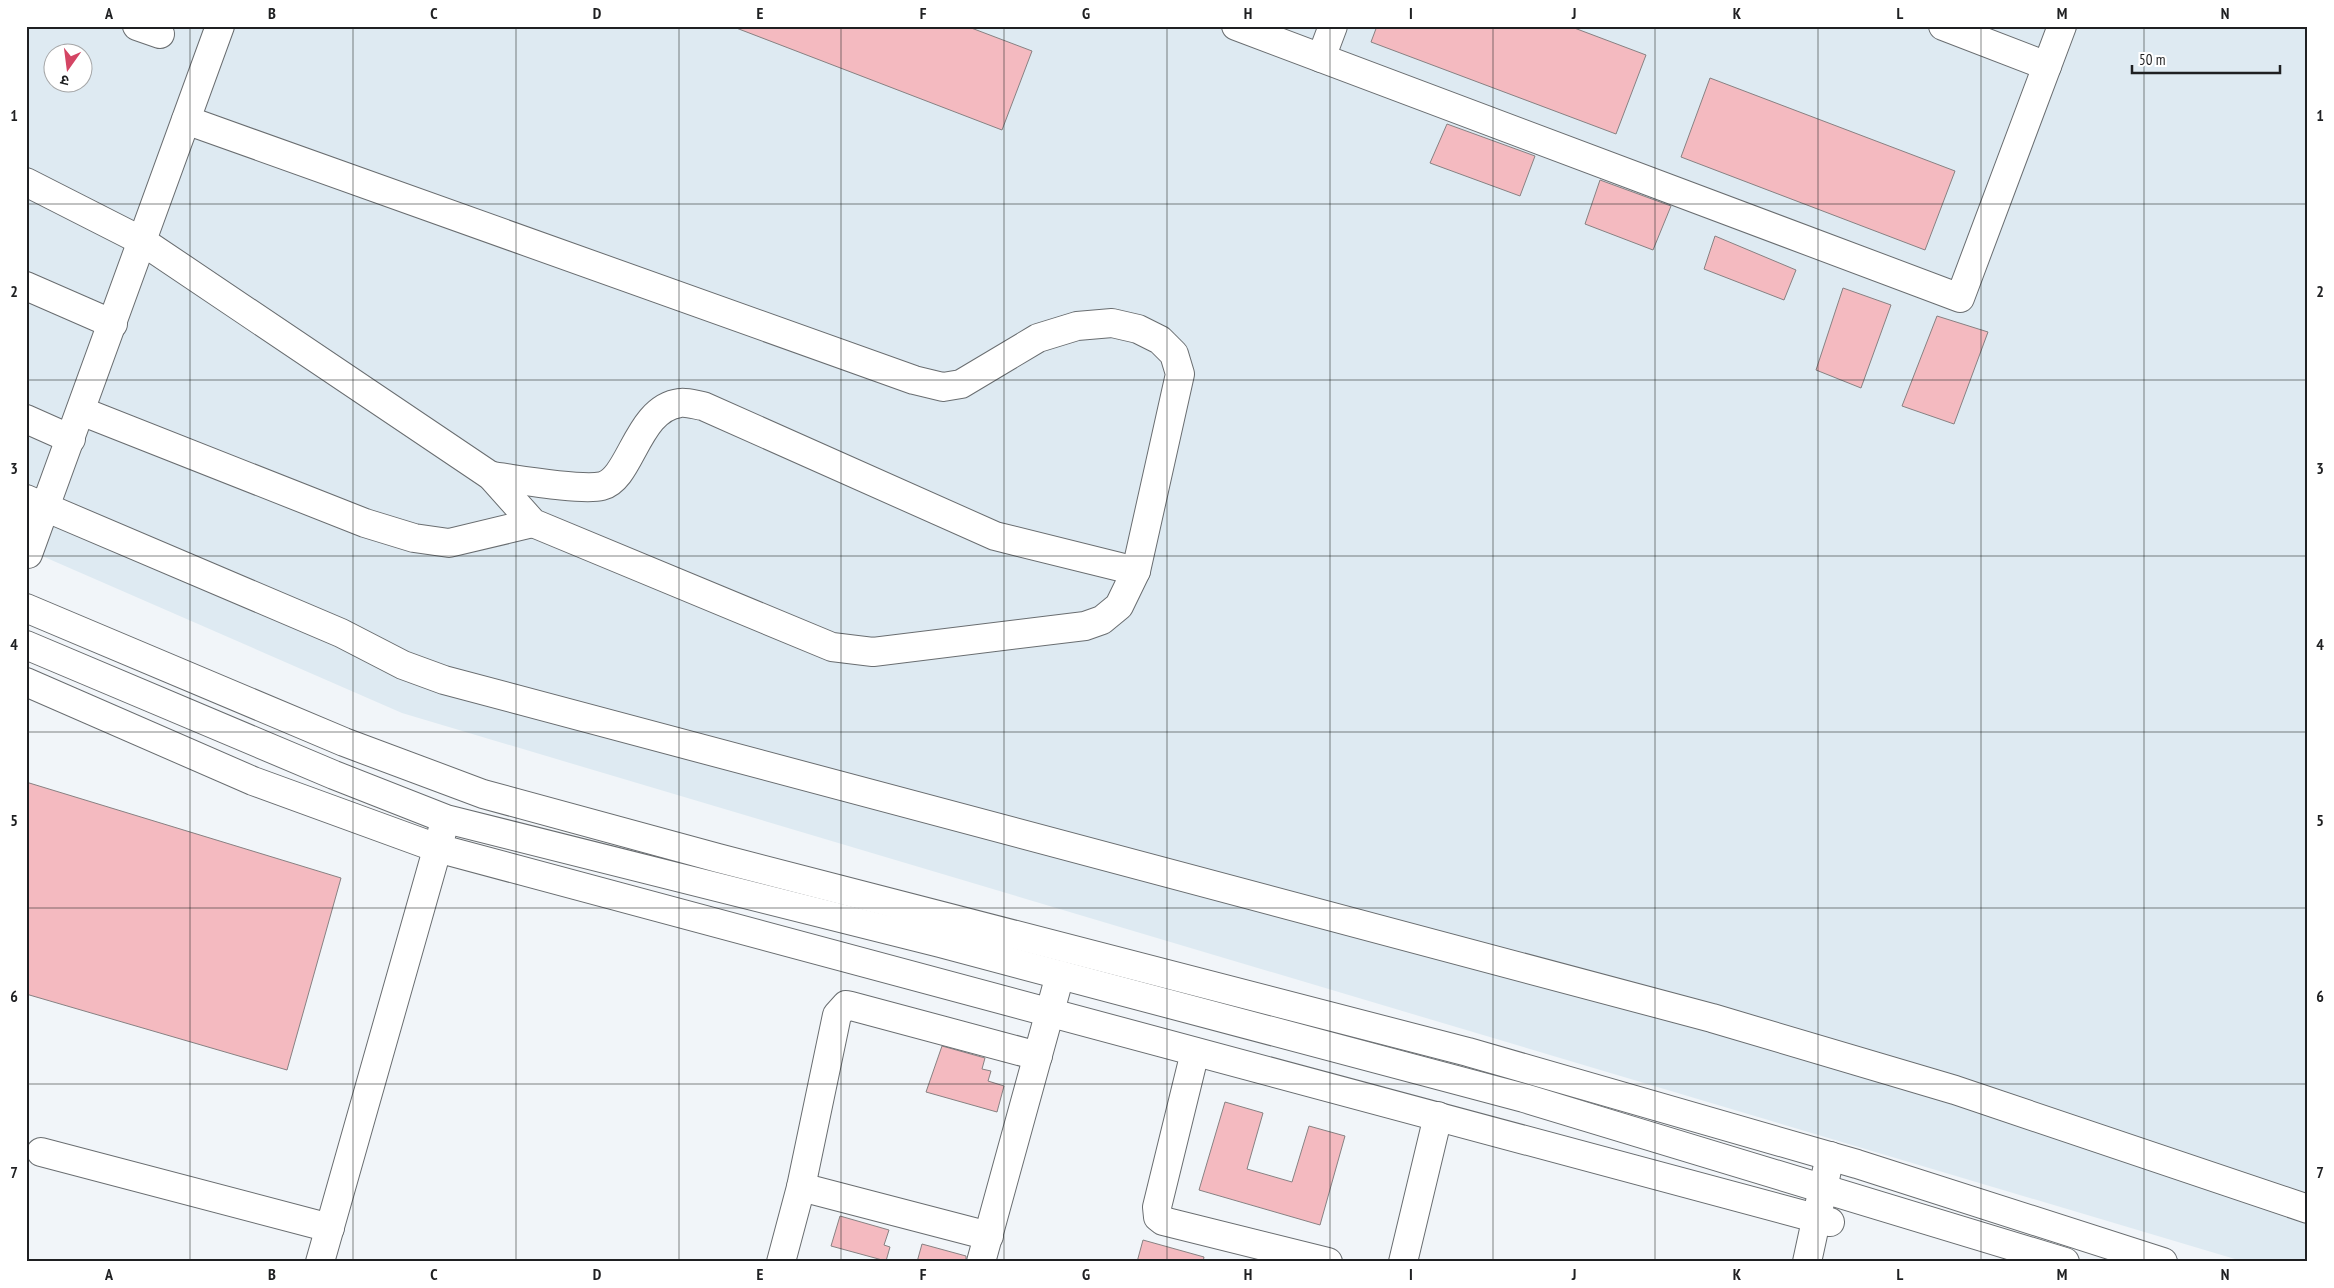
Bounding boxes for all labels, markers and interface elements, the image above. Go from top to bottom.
text: A [104,3,114,23]
text: B [268,3,276,23]
text: C [430,3,438,23]
text: D [593,3,602,23]
text: E [757,3,764,23]
text: F [920,3,927,23]
text: G [1082,3,1090,23]
text: H [1244,3,1252,23]
text: I [1409,3,1413,23]
text: J [1571,3,1576,23]
text: K [1733,3,1742,23]
text: L [1897,3,1904,23]
text: M [2057,3,2067,23]
text: N [2221,3,2229,23]
north arrow [42,42,92,92]
scale bar [2132,42,2279,74]
text: 50 m [2139,50,2165,69]
text: उ [58,71,71,90]
text: 1 [10,105,18,125]
text: 1 [2316,105,2324,125]
text: 2 [10,281,18,301]
text: 2 [2316,281,2324,301]
text: 3 [10,458,18,478]
text: 3 [2316,458,2324,478]
text: 4 [10,634,18,654]
text: 4 [2316,634,2324,654]
text: 5 [10,810,18,830]
text: 5 [2316,810,2324,830]
text: 6 [10,986,18,1006]
text: 6 [2316,986,2324,1006]
text: 7 [10,1162,18,1182]
text: 7 [2316,1162,2324,1182]
text: A [104,1264,114,1284]
text: B [268,1264,276,1284]
text: C [430,1264,438,1284]
text: D [593,1264,602,1284]
text: E [757,1264,764,1284]
text: F [920,1264,927,1284]
text: G [1082,1264,1090,1284]
text: H [1244,1264,1252,1284]
text: I [1409,1264,1413,1284]
text: J [1571,1264,1576,1284]
text: K [1733,1264,1742,1284]
text: L [1897,1264,1904,1284]
text: M [2057,1264,2067,1284]
text: N [2221,1264,2229,1284]

